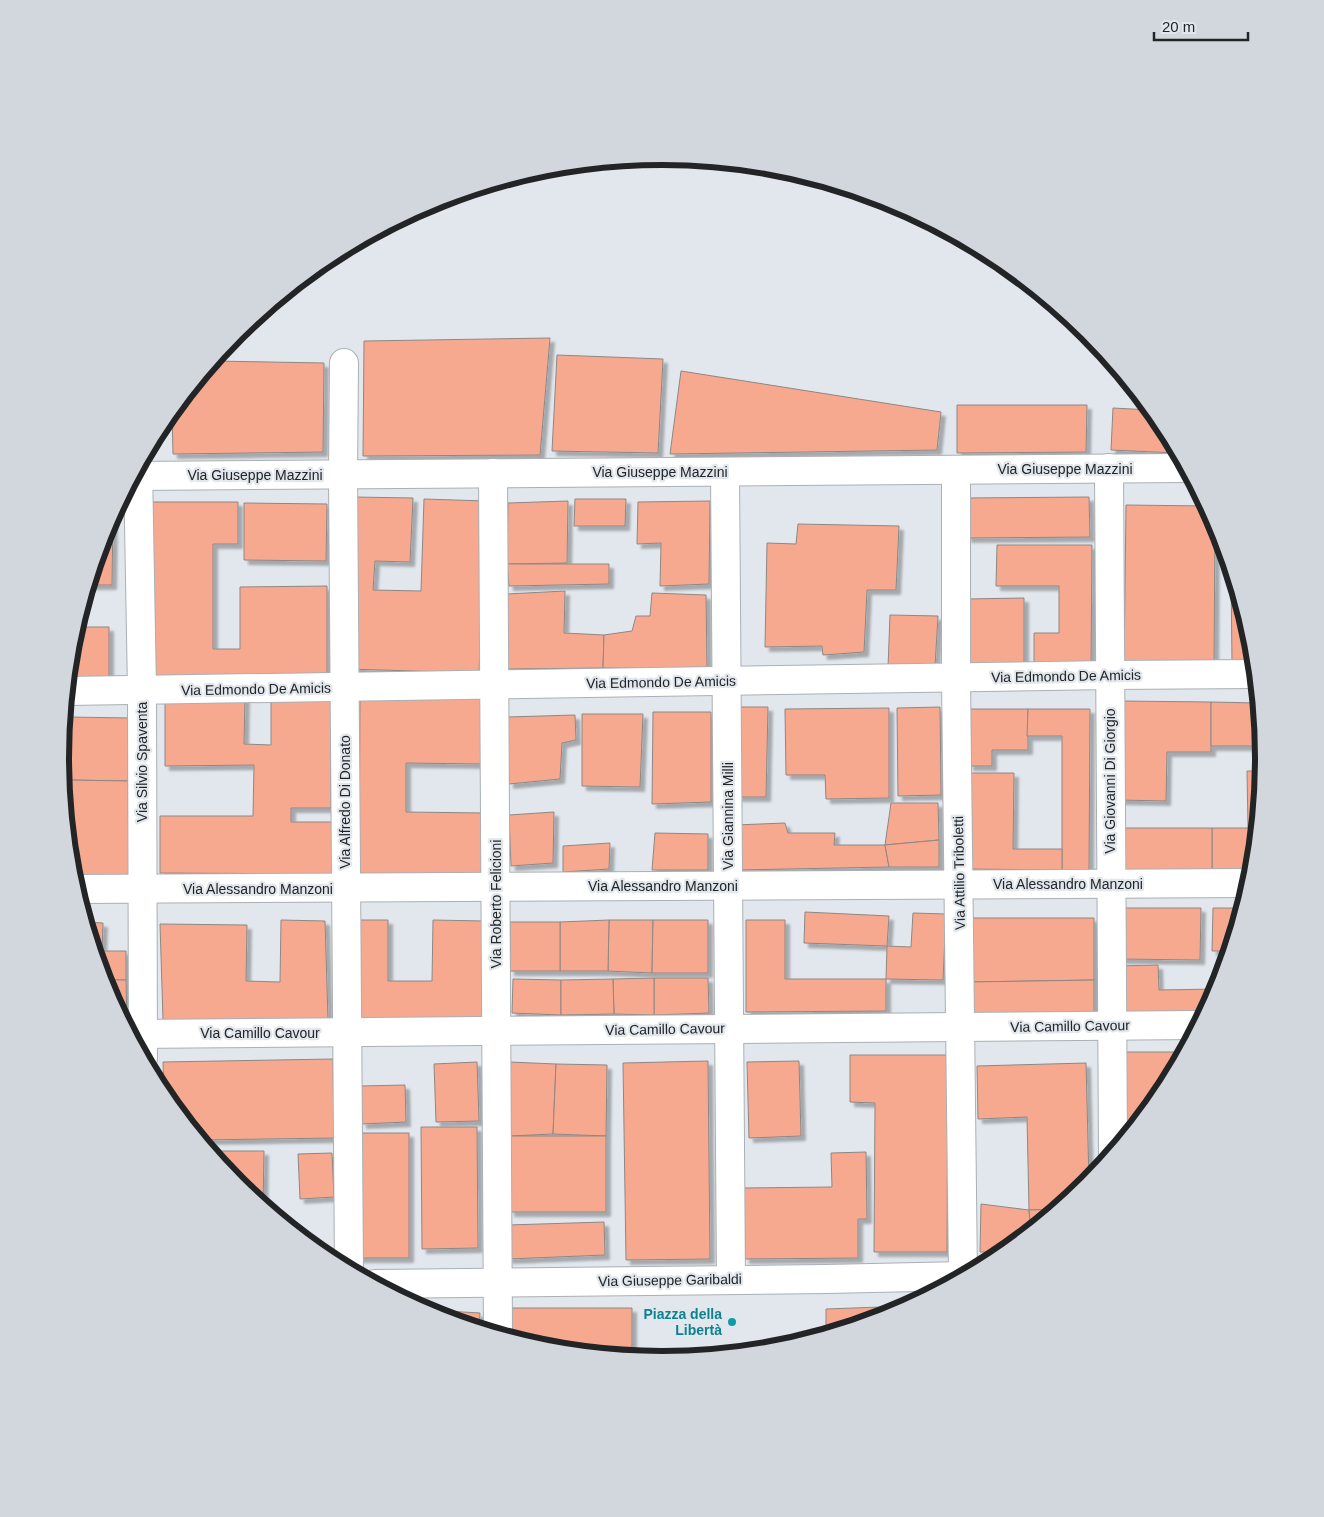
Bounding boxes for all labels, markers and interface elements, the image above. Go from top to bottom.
scale bar [1154,10,1248,42]
text: 20 m [1162,18,1195,35]
street label: Via Giuseppe Mazzini [997,461,1133,477]
street label: Via Giuseppe Mazzini [592,464,728,480]
street label: Via Giuseppe Mazzini [187,467,323,483]
street label: Via Edmondo De Amicis [991,667,1141,685]
street label: Via Edmondo De Amicis [586,673,736,691]
street label: Via Edmondo De Amicis [181,680,331,698]
street label: Via Silvio Spaventa [134,702,150,822]
street label: Via Giovanni Di Giorgio [1102,708,1118,854]
street label: Via Alfredo Di Donato [337,735,353,869]
street label: Via Giannina Milli [720,762,736,870]
street label: Via Attilio Triboletti [950,816,968,930]
street label: Via Roberto Felicioni [488,840,504,968]
street label: Via Alessandro Manzoni [993,876,1143,892]
street label: Via Alessandro Manzoni [588,878,738,894]
street label: Via Alessandro Manzoni [183,881,333,897]
street label: Via Camillo Cavour [1010,1017,1130,1035]
street label: Via Camillo Cavour [605,1020,725,1038]
street label: Via Camillo Cavour [200,1025,320,1041]
street label: Via Giuseppe Garibaldi [598,1271,742,1289]
place label: Piazza della Libertà [643,1306,722,1338]
marker: Piazza della Libertà [726,1316,738,1328]

